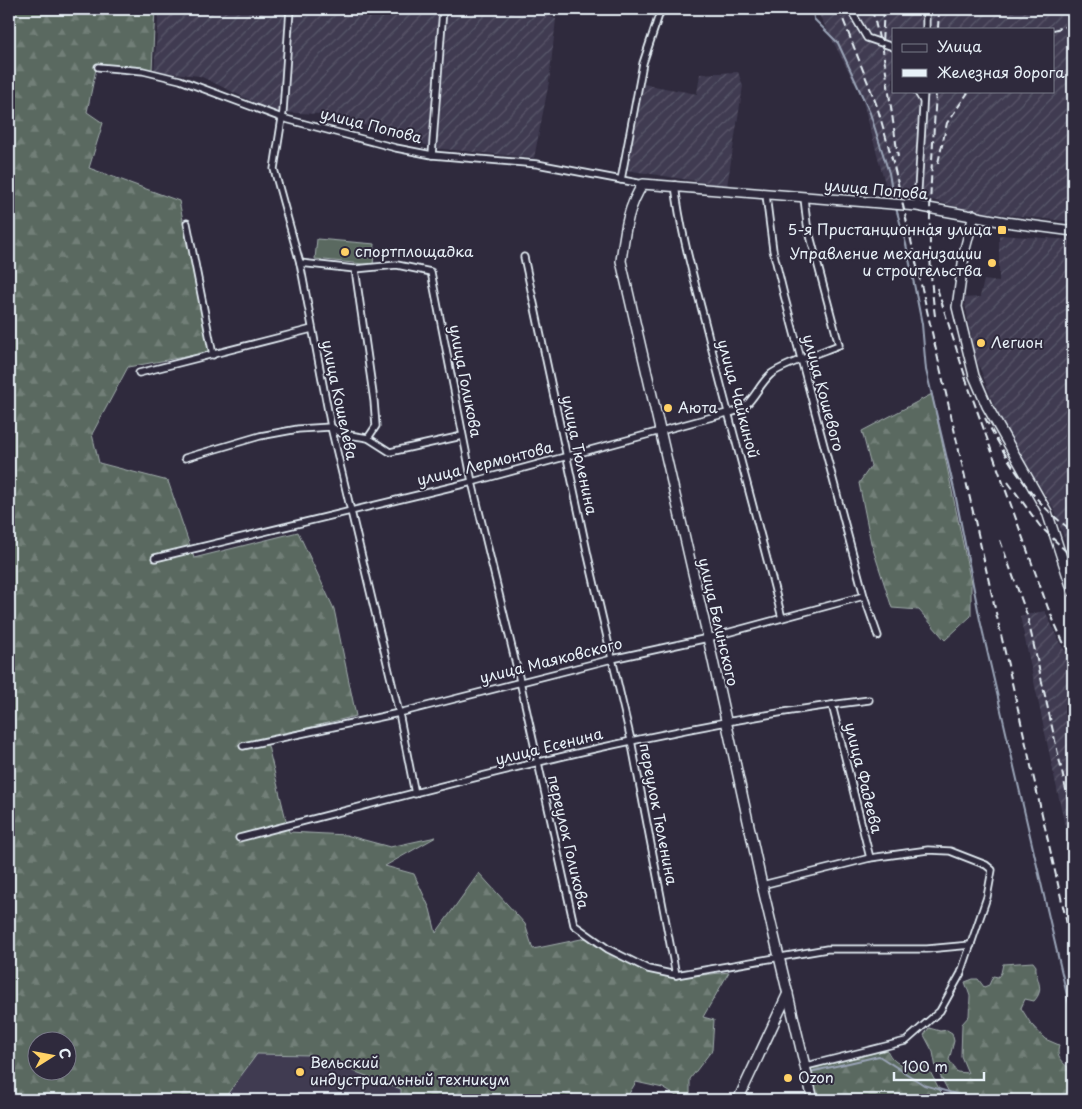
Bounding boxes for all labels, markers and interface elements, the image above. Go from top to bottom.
legend [892,28,1054,92]
text: Улица [937,34,982,57]
text: Железная дорога [937,60,1065,83]
street label: улица Попова [318,101,425,148]
street label: улица Попова [823,173,930,205]
place label: 5-я Пристанционная улица [787,217,993,240]
marker: 5-я Пристанционная улица [996,224,1008,236]
place label: спортплощадка [355,239,474,262]
place label: Управление механизации и строительства [790,241,983,281]
marker: спортплощадка [339,246,351,258]
marker: Управление механизации и строительства [986,257,998,269]
street label: улица Голикова [444,322,489,440]
place label: Легион [991,330,1043,353]
street label: улица Кошевого [798,331,851,454]
street label: улица Кошелева [317,337,365,463]
street label: улица Чайкиной [713,337,766,461]
marker: Легион [975,337,987,349]
street label: улица Тюленина [557,393,604,517]
place label: Аюта [678,395,718,418]
marker: Аюта [662,402,674,414]
street label: улица Лермонтова [414,434,556,491]
street label: улица Белинского [693,555,745,688]
street label: улица Маяковского [477,631,624,688]
street label: улица Фадеева [840,720,890,836]
street label: улица Есенина [493,721,605,770]
street label: переулок Тюленина [634,741,685,887]
street label: переулок Голикова [543,772,596,912]
north arrow [28,1032,78,1082]
text: С [54,1046,77,1061]
scale bar [894,1049,984,1081]
place label: Вельский индустриальный техникум [310,1050,510,1090]
text: 100 m [902,1054,948,1077]
place label: Ozon [798,1065,834,1088]
marker: Вельский индустриальный техникум [294,1066,306,1078]
marker: Ozon [782,1072,794,1084]

